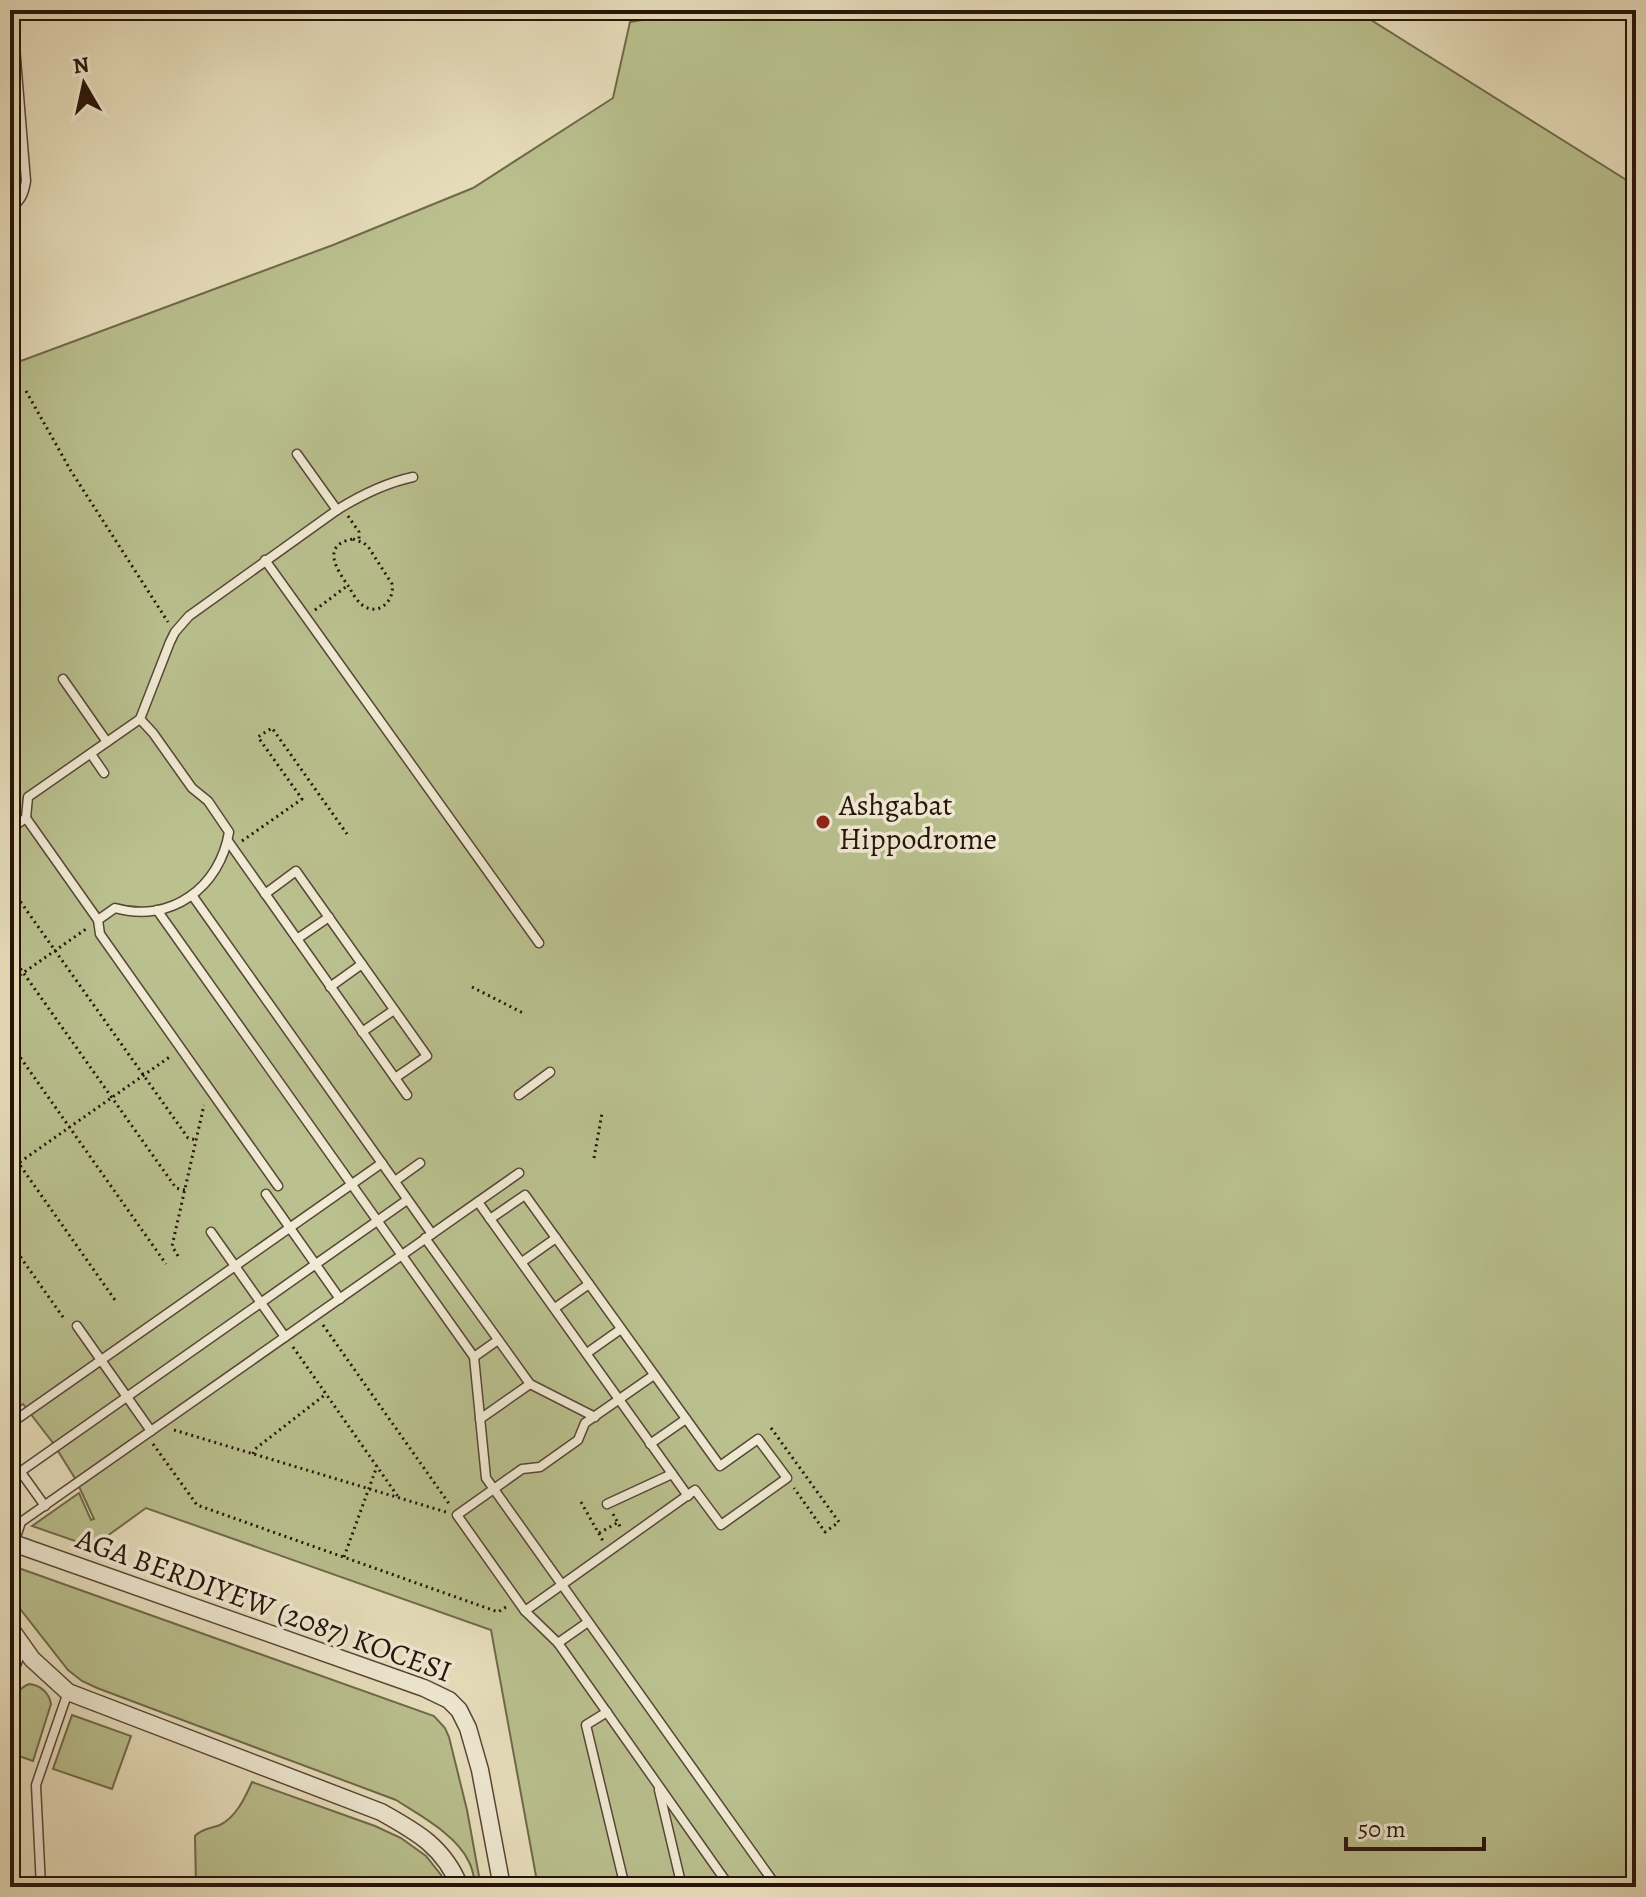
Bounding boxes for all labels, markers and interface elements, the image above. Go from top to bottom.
north arrow [44,44,124,124]
text: N [71,49,91,81]
place label: Ashgabat Hippodrome [838,785,997,859]
marker: Ashgabat Hippodrome [814,813,832,831]
street label: AGA BERDIYEW (2087) KOCESI [70,1518,457,1692]
scale bar [1346,1801,1484,1851]
text: 50 m [1358,1813,1406,1845]

